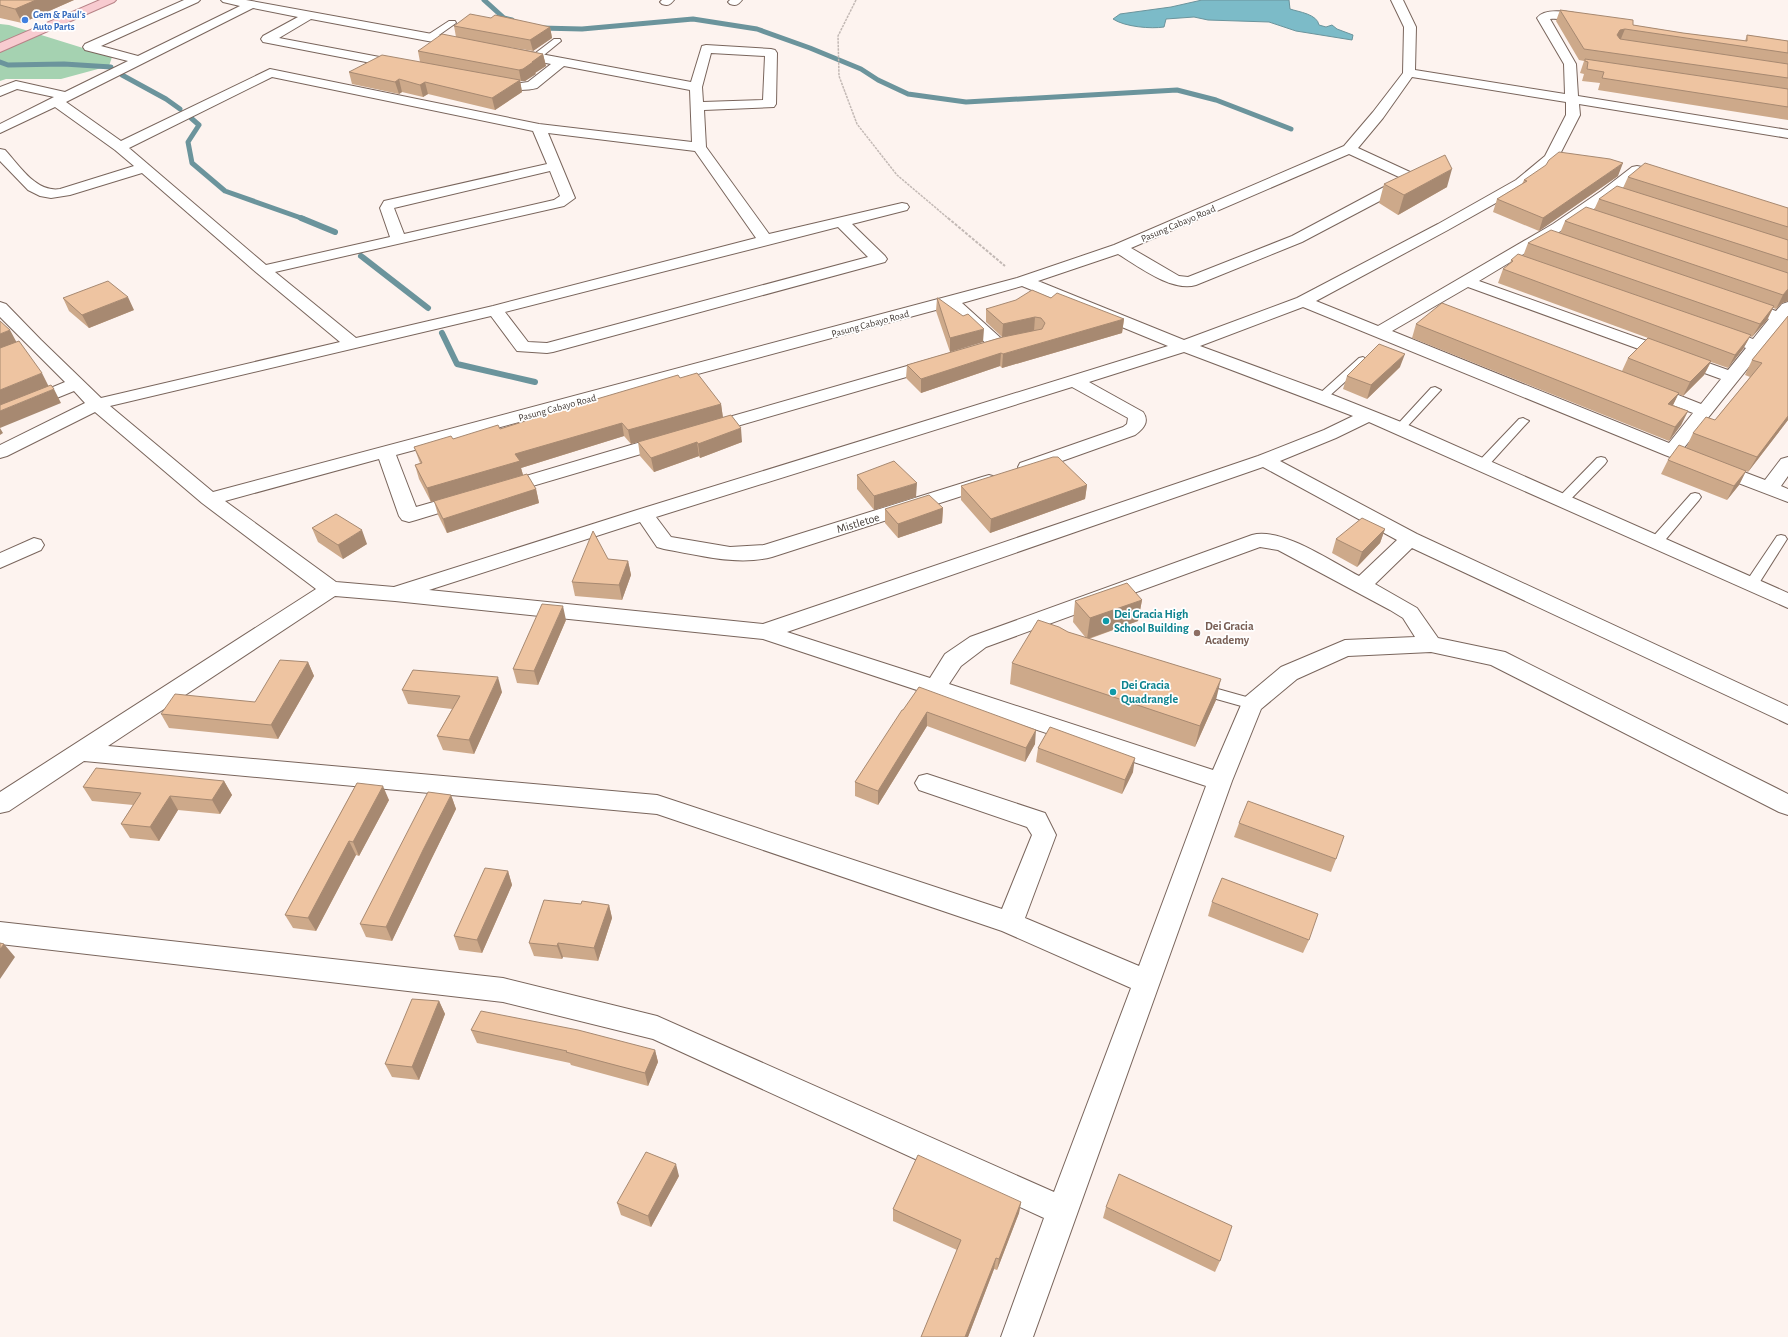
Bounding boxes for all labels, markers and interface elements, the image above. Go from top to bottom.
place label: Gem & Paul's Auto Parts [33,10,86,32]
marker: Gem & Paul's Auto Parts [20,15,30,25]
street label: Pasung Cabayo Road [1140,204,1217,244]
street label: Pasung Cabayo Road [830,309,910,339]
street label: Pasung Cabayo Road [517,393,597,423]
street label: Mistletoe [835,511,881,535]
place label: Dei Gracia High School Building [1114,608,1190,634]
marker: Dei Gracia High School Building [1101,616,1111,626]
place label: Dei Gracia Academy [1205,620,1254,647]
marker: Dei Gracia Academy [1192,628,1202,638]
place label: Dei Gracia Quadrangle [1121,679,1178,706]
marker: Dei Gracia Quadrangle [1108,687,1118,697]

